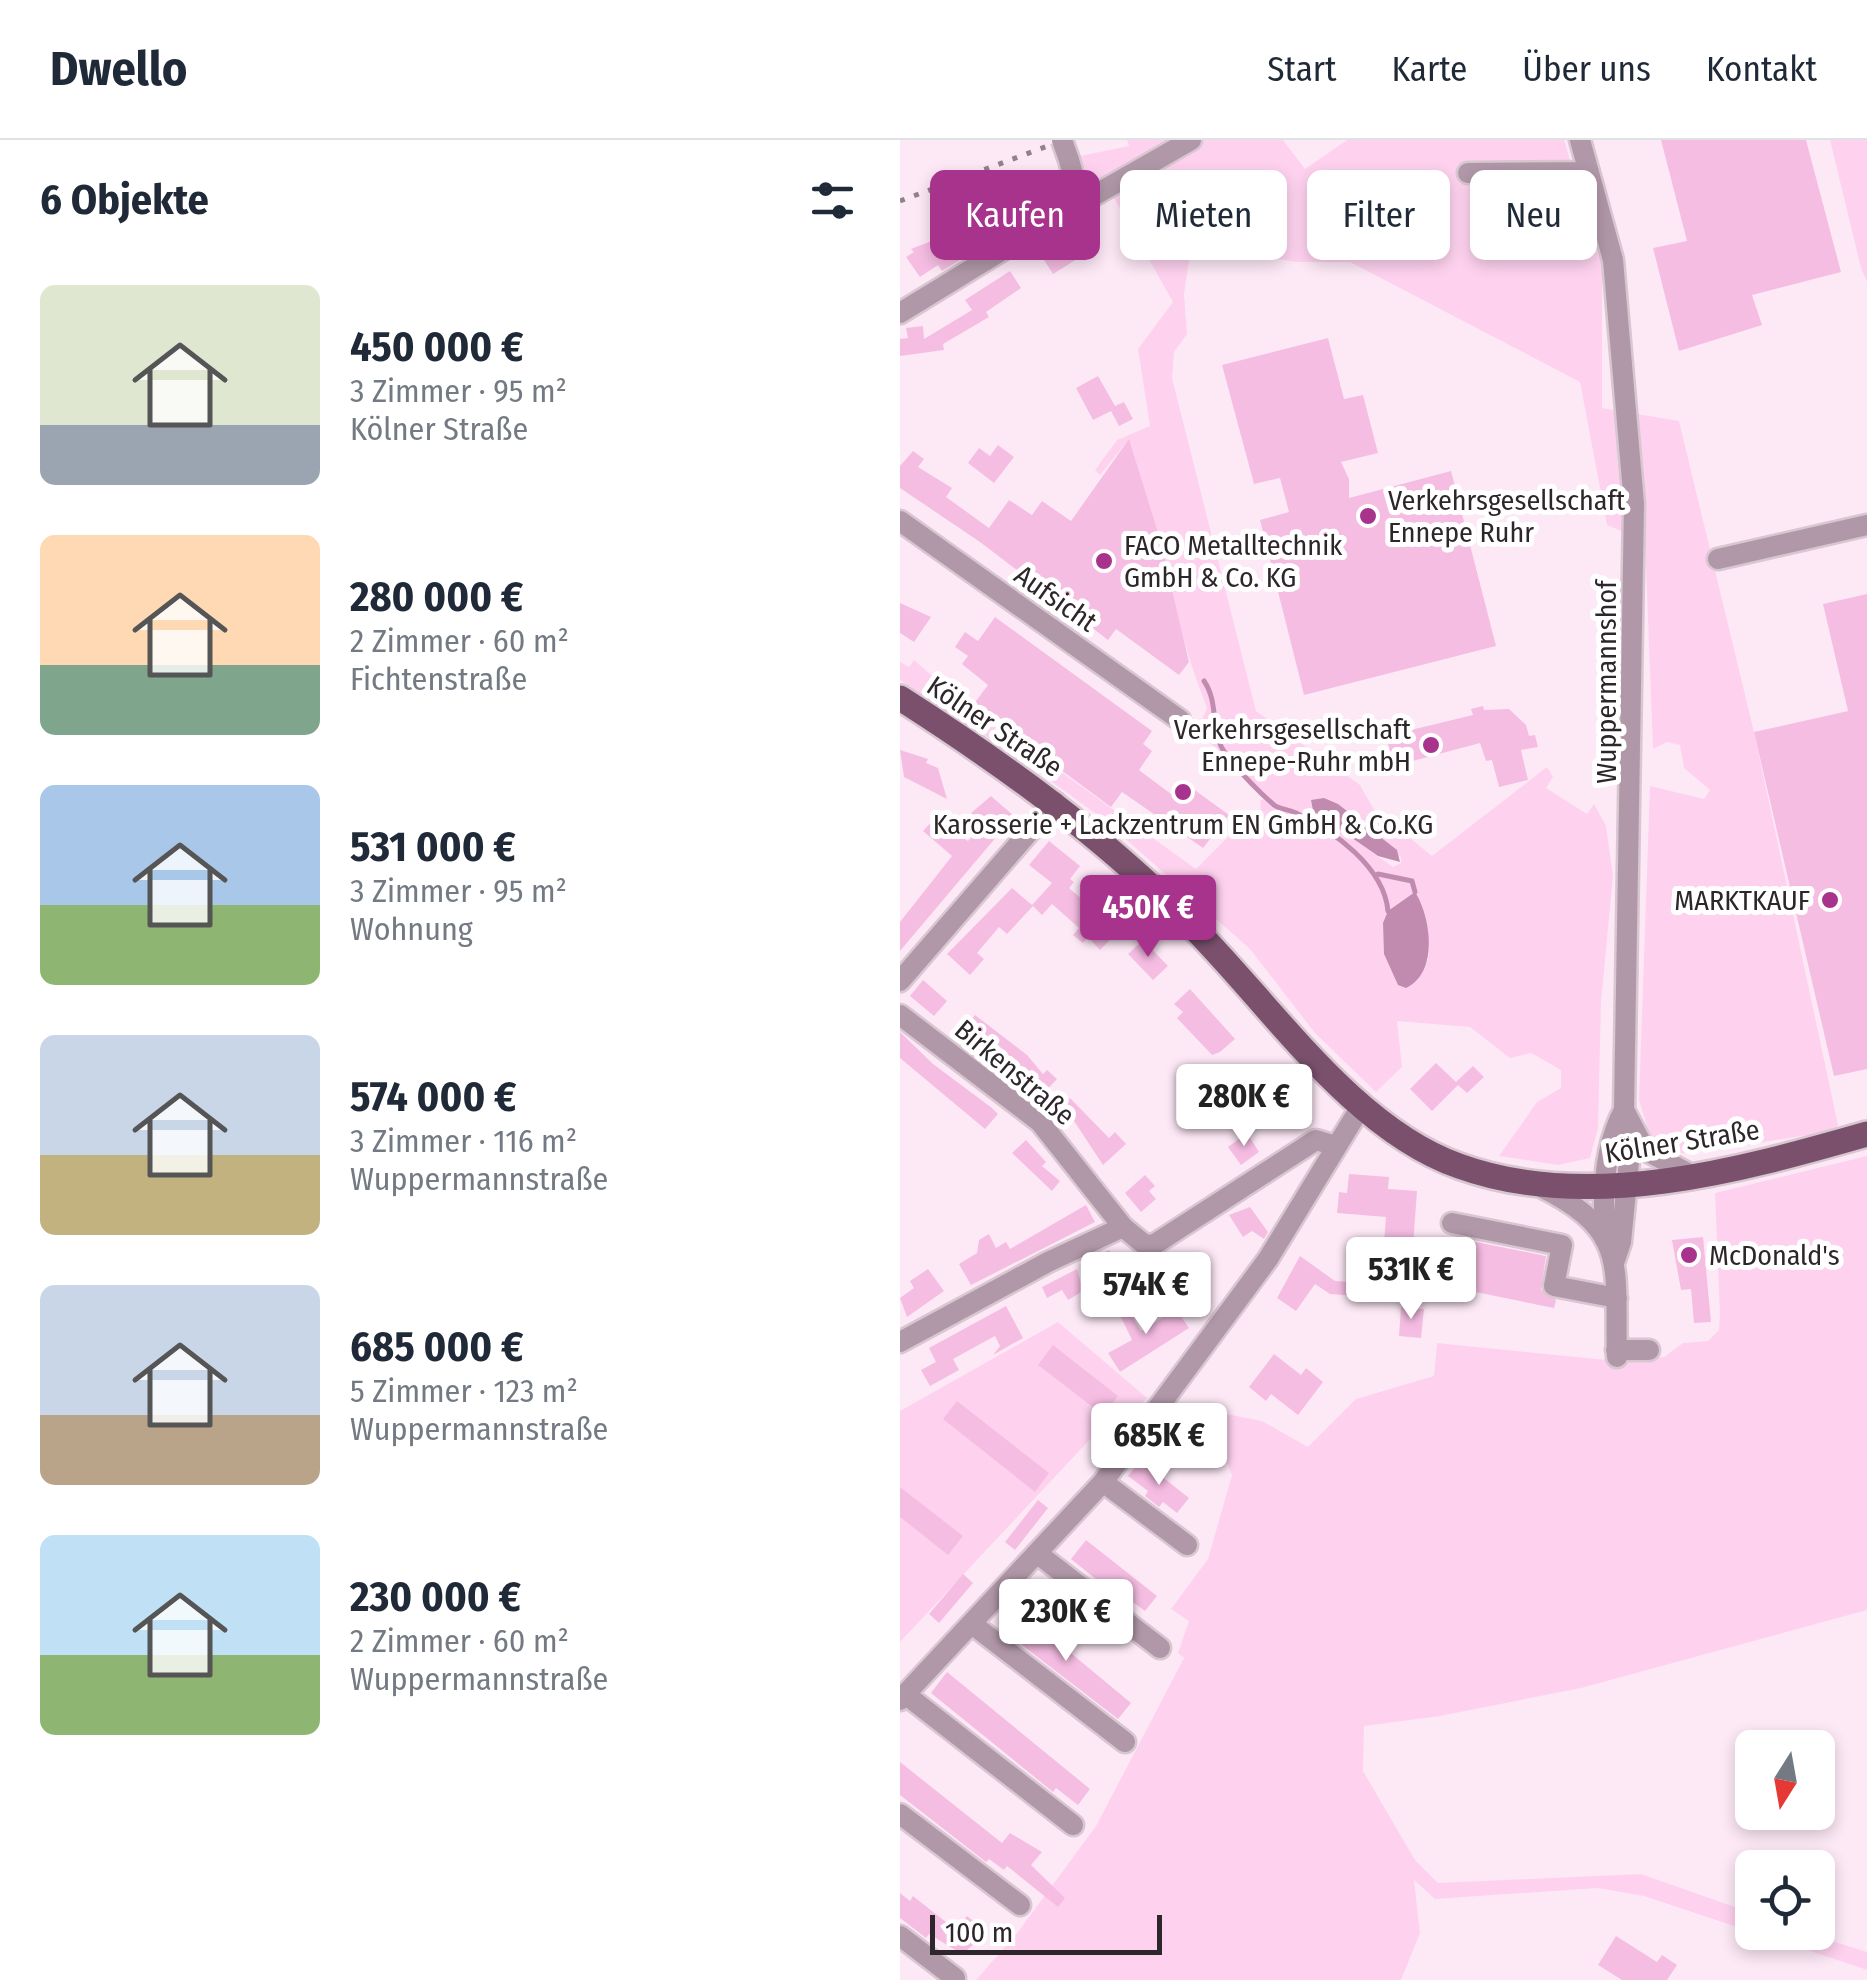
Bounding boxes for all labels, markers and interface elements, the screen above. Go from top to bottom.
text: Dwello [50,40,187,98]
text: Start [1267,48,1337,90]
text: Karte [1392,48,1467,90]
text: Über uns [1522,48,1651,90]
text: Kontakt [1706,48,1817,90]
chip: Kaufen [930,170,1100,260]
chip: Mieten [1120,170,1287,260]
chip: Filter [1307,170,1450,260]
chip: Neu [1470,170,1597,260]
icon: filters [805,173,860,228]
text: 6 Objekte [40,175,209,225]
text: 450 000 € [350,322,524,372]
icon: home [120,325,240,445]
text: 3 Zimmer · 95 m² [350,372,567,410]
text: Kölner Straße [350,410,528,448]
place label: Verkehrsgesellschaft Ennepe Ruhr [1388,484,1626,549]
marker: Verkehrsgesellschaft Ennepe Ruhr [1357,505,1379,527]
place label: FACO Metalltechnik GmbH & Co. KG [1124,529,1343,594]
marker: FACO Metalltechnik GmbH & Co. KG [1093,550,1115,572]
street label: Aufsicht [1008,558,1104,639]
text: 280 000 € [350,572,523,622]
icon: home [120,575,240,695]
street label: Wuppermannshof [1590,578,1623,784]
text: 2 Zimmer · 60 m² [350,622,569,660]
text: Fichtenstraße [350,660,527,698]
street label: Kölner Straße [921,669,1069,784]
place label: Verkehrsgesellschaft Ennepe-Ruhr mbH [1174,713,1412,778]
marker: Verkehrsgesellschaft Ennepe-Ruhr mbH [1420,734,1442,756]
marker: Karosserie + Lackzentrum EN GmbH & Co.KG [1172,781,1194,803]
place label: Karosserie + Lackzentrum EN GmbH & Co.KG [933,808,1433,841]
text: 531 000 € [350,822,516,872]
icon: home [120,825,240,945]
text: 3 Zimmer · 95 m² [350,872,567,910]
pin: 450K € [1067,875,1229,960]
place label: MARKTKAUF [1674,884,1810,917]
text: 450K € [1102,888,1194,926]
marker: MARKTKAUF [1819,889,1841,911]
text: Wohnung [350,910,473,948]
street label: Birkenstraße [948,1013,1081,1132]
pin: 280K € [1163,1064,1325,1149]
text: 574 000 € [350,1072,517,1122]
icon: home [120,1075,240,1195]
text: 280K € [1198,1077,1290,1115]
street label: Kölner Straße [1602,1113,1762,1170]
text: 3 Zimmer · 116 m² [350,1122,577,1160]
text: Wuppermannstraße [350,1160,608,1198]
pin: 531K € [1330,1237,1492,1322]
place label: McDonald's [1709,1239,1840,1272]
marker: McDonald's [1678,1244,1700,1266]
text: 531K € [1368,1250,1454,1288]
pin: 574K € [1065,1252,1227,1337]
text: 574K € [1103,1265,1189,1303]
text: 685 000 € [350,1322,524,1372]
icon: home [120,1325,240,1445]
text: 5 Zimmer · 123 m² [350,1372,578,1410]
pin: 685K € [1078,1403,1240,1488]
text: Wuppermannstraße [350,1410,608,1448]
text: 685K € [1113,1416,1205,1454]
text: 230 000 € [350,1572,521,1622]
icon: home [120,1575,240,1695]
pin: 230K € [985,1579,1147,1664]
text: 230K € [1021,1592,1111,1630]
text: 2 Zimmer · 60 m² [350,1622,569,1660]
text: Wuppermannstraße [350,1660,608,1698]
north arrow [1735,1730,1835,1830]
map controls [1735,1730,1835,1950]
button: locate [1735,1850,1835,1950]
scale bar [930,1910,1162,1954]
text: 100 m [945,1916,1013,1949]

